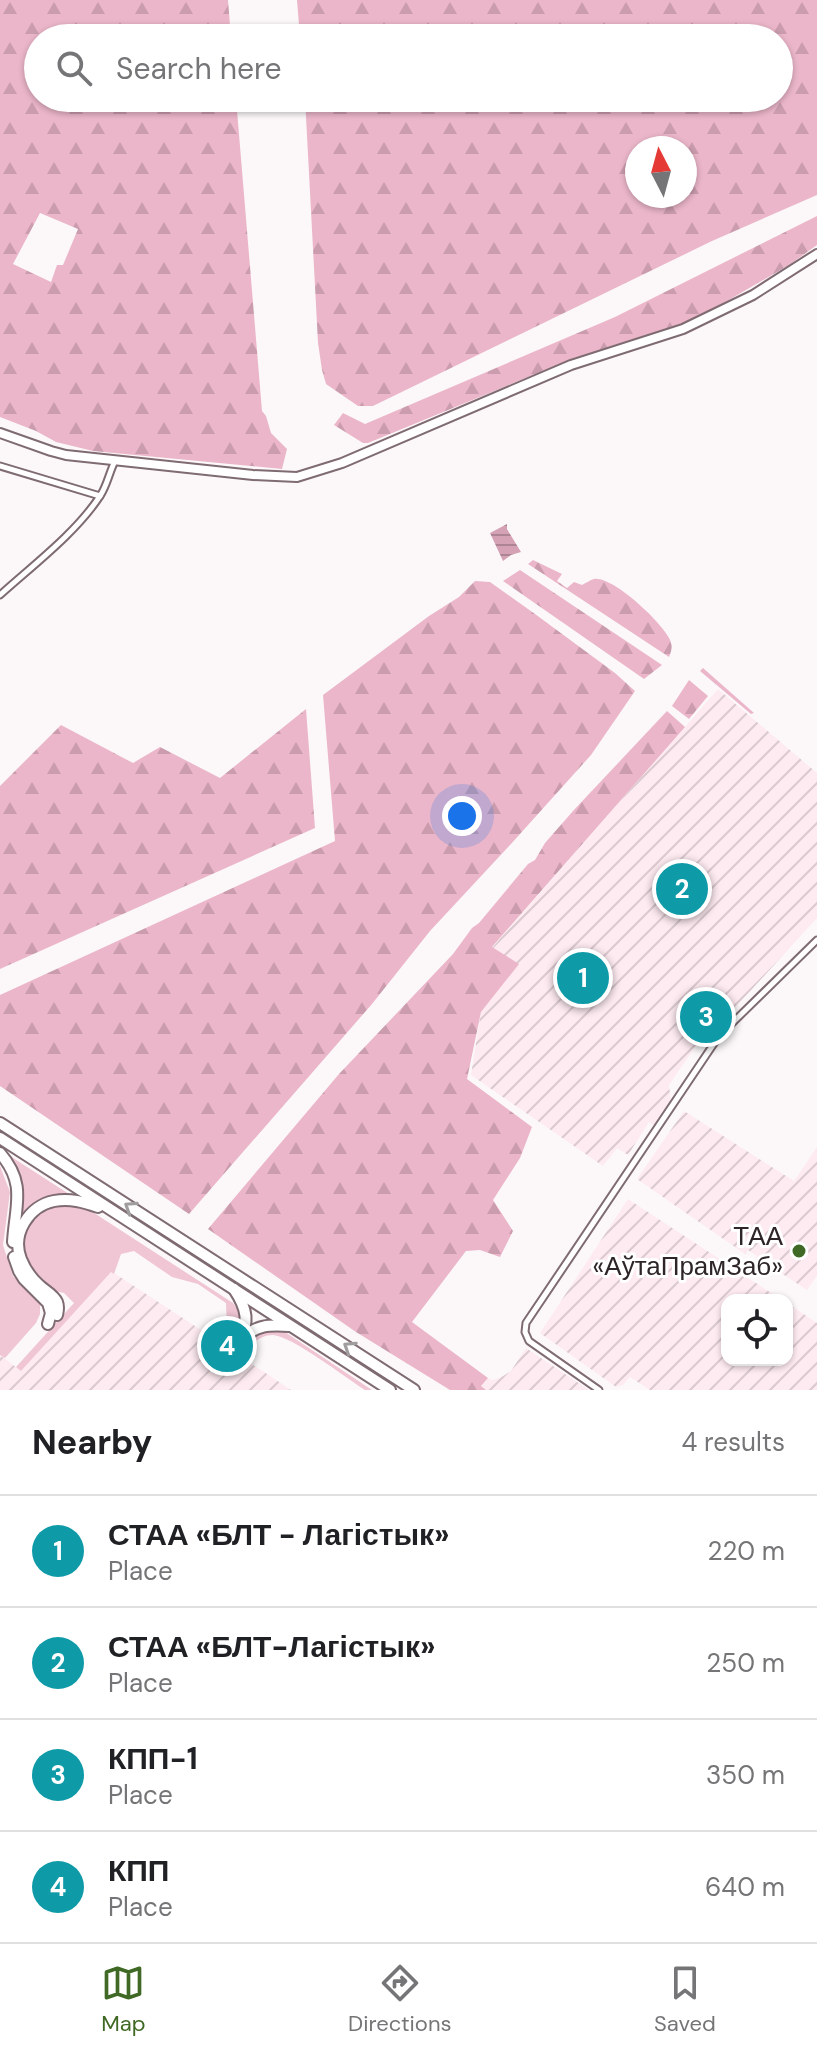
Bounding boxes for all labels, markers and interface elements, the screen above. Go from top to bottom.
search box [24,24,793,112]
icon: search [52,46,96,90]
text: Search here [116,49,282,88]
north arrow [625,136,697,208]
your location [442,796,482,836]
pin: 2 [656,859,708,919]
pin: 1 [557,948,609,1008]
pin: 3 [680,987,732,1047]
one-way arrow [124,1201,139,1216]
place label: ТАА «АўтаПрамЗаб» [593,1219,784,1283]
marker: ТАА «АўтаПрамЗаб» [790,1242,808,1260]
map controls [721,1294,793,1366]
button: locate [721,1294,793,1366]
pin: 4 [201,1316,253,1376]
one-way arrow [343,1342,358,1357]
text: Nearby [32,1420,152,1465]
text: 4 results [681,1425,785,1459]
text: СТАА «БЛТ - Лагістык» [108,1515,449,1554]
text: 1 [53,1534,63,1568]
text: 220 m [707,1534,785,1568]
text: Place [108,1554,173,1588]
text: СТАА «БЛТ-Лагістык» [108,1627,435,1666]
text: 2 [50,1646,66,1680]
text: 250 m [706,1646,785,1680]
text: Place [108,1666,173,1700]
text: КПП-1 [108,1739,198,1778]
text: 3 [50,1758,66,1792]
text: 350 m [706,1758,785,1792]
text: Place [108,1778,173,1812]
text: КПП [108,1851,169,1890]
text: 4 [50,1870,66,1904]
text: 640 m [705,1870,785,1904]
text: Place [108,1890,173,1924]
tab: Map [101,1961,146,2038]
tab: Directions [348,1961,452,2038]
tab: Saved [654,1961,716,2038]

